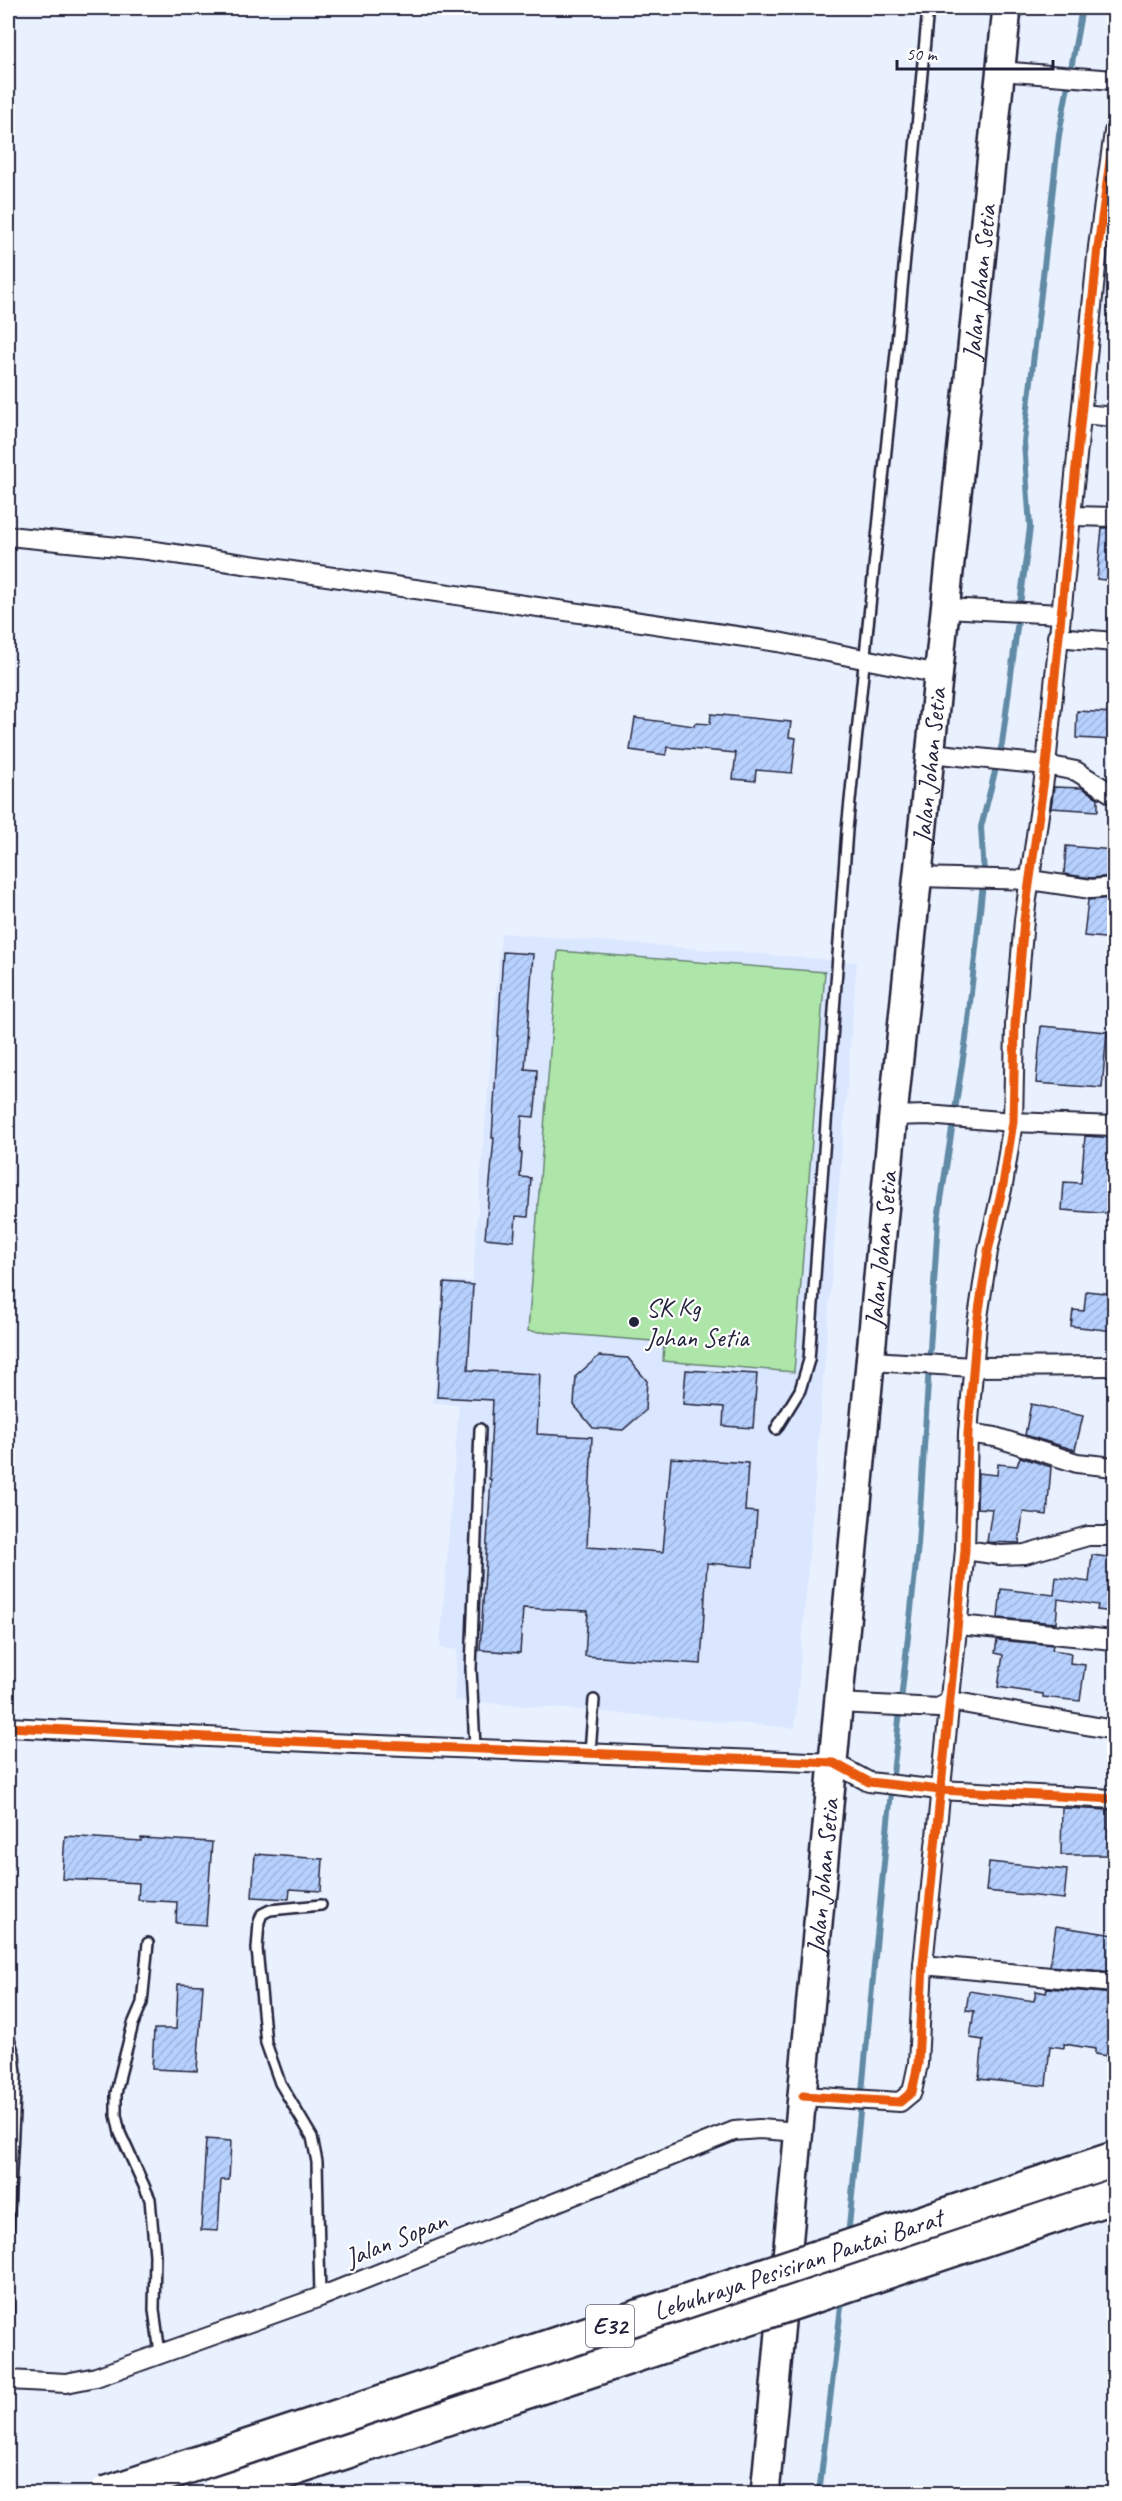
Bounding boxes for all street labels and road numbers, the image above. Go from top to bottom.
street label: Jalan Johan Setia [954,202,1003,363]
street label: Jalan Johan Setia [904,685,954,847]
street label: Jalan Johan Setia [857,1169,904,1330]
street label: Jalan Johan Setia [799,1796,846,1958]
street label: Lebuhraya Pesisiran Pantai Barat [649,2200,950,2327]
street label: Jalan Sopan [339,2203,453,2275]
road number: E32 [586,2305,634,2347]

